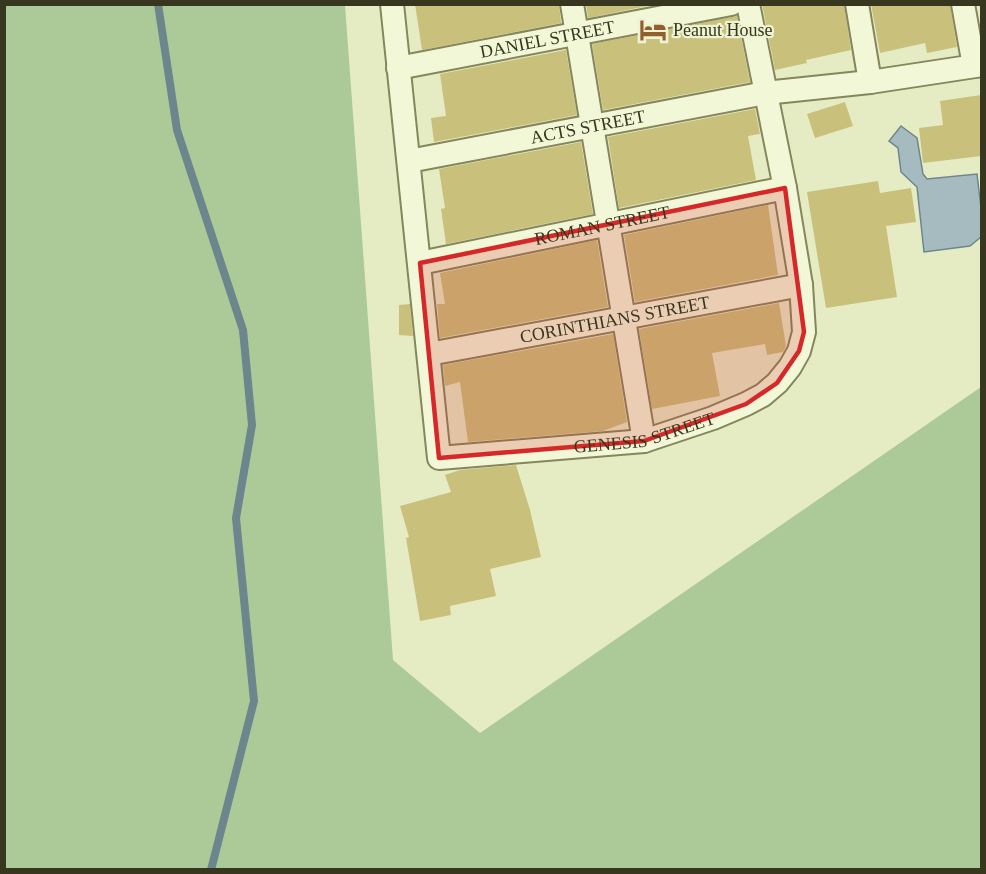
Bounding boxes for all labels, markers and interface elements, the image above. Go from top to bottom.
hotel icon: Peanut House [638,15,668,45]
street label: DANIEL STREET [478,17,616,62]
place label: Peanut House [673,20,772,40]
street label: ACTS STREET [529,106,647,148]
street label: ROMAN STREET [533,202,672,249]
street label: CORINTHIANS STREET [518,292,711,347]
street label: GENESIS STREET [573,408,718,457]

